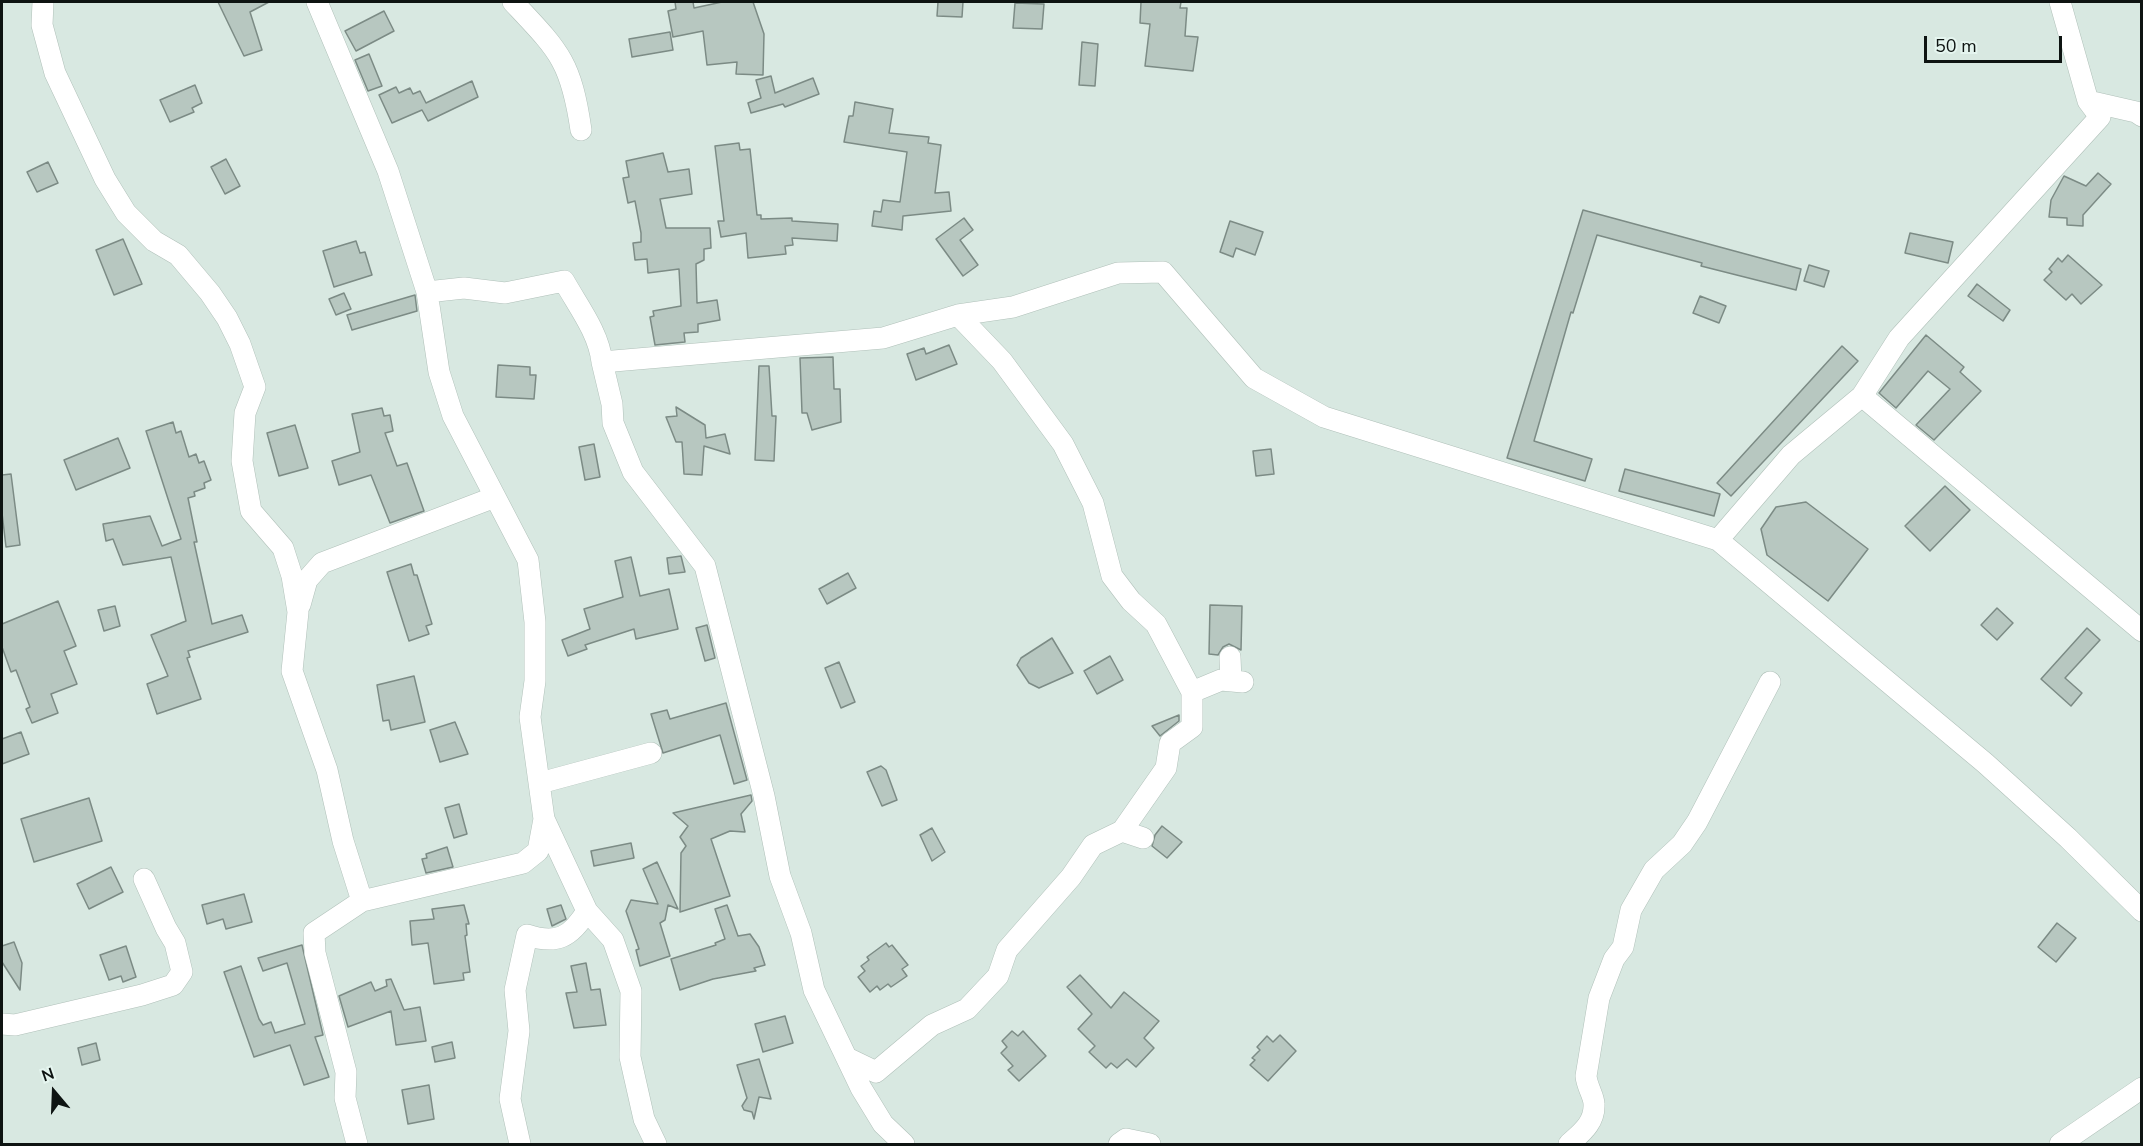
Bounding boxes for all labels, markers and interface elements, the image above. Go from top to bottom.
scale bar [1927,24,2065,62]
text: 50 m [1935,34,1977,58]
north arrow [24,1062,84,1122]
text: N [39,1063,57,1087]

